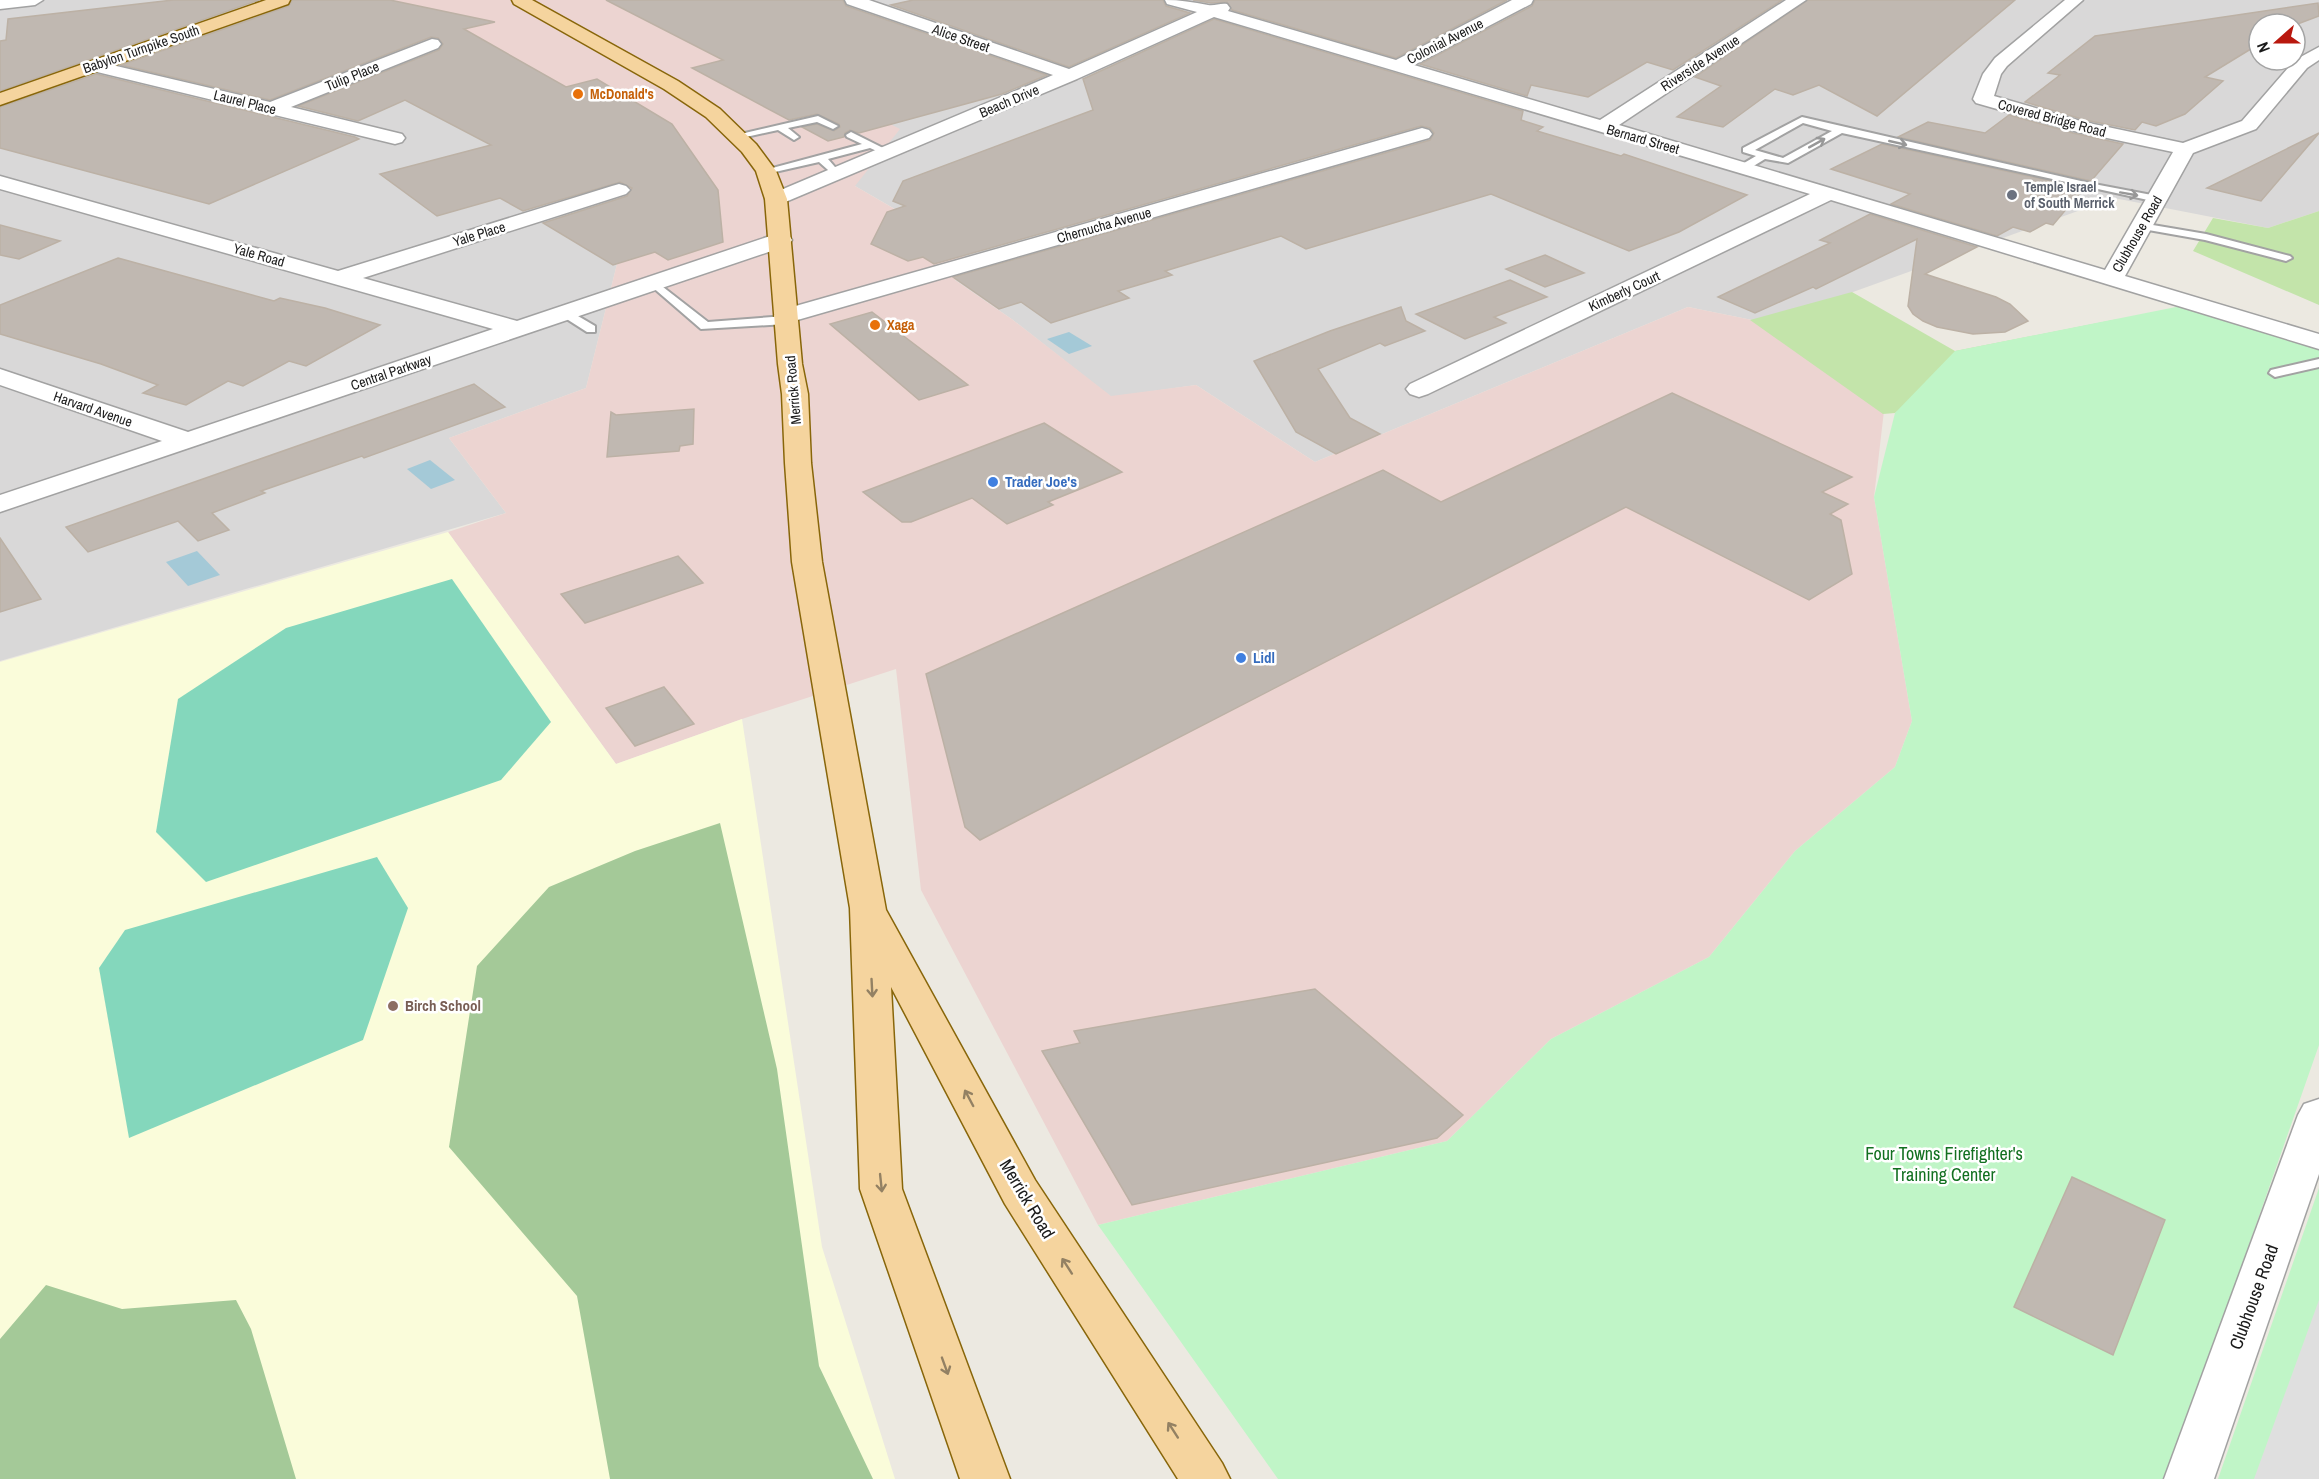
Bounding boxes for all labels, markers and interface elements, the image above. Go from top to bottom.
north arrow [2247,12,2307,72]
street label: Colonial Avenue [1404,14,1486,68]
street label: Alice Street [929,20,992,56]
street label: Babylon Turnpike South [80,21,202,77]
street label: Riverside Avenue [1657,31,1743,95]
text: N [2251,39,2275,56]
street label: Tulip Place [322,57,382,95]
street label: Beach Drive [976,80,1042,122]
place label: McDonald's [590,85,654,103]
street label: Laurel Place [212,86,278,118]
marker: McDonald's [571,87,585,101]
street label: Covered Bridge Road [1996,95,2108,141]
street label: Bernard Street [1605,120,1681,158]
one-way arrow [1808,137,1825,149]
one-way arrow [1888,138,1907,150]
place label: Temple Israel of South Merrick [2024,178,2115,212]
marker: Temple Israel of South Merrick [2005,188,2019,202]
one-way arrow [2119,189,2138,200]
street label: Clubhouse Road [2108,192,2166,276]
street label: Chernucha Avenue [1055,203,1153,247]
street label: Yale Place [451,217,507,251]
street label: Yale Road [231,239,287,271]
street label: Kimberly Court [1586,267,1662,315]
place label: Xaga [887,316,915,334]
marker: Xaga [868,318,882,332]
street label: Central Parkway [348,350,434,394]
street label: Merrick Road [781,355,805,425]
street label: Harvard Avenue [51,387,135,431]
place label: Trader Joe's [1005,471,1077,492]
marker: Trader Joe's [986,475,1000,489]
place label: Lidl [1253,647,1275,668]
marker: Lidl [1234,651,1248,665]
one-way arrow [866,977,877,997]
place label: Birch School [405,995,481,1016]
marker: Birch School [386,999,400,1013]
one-way arrow [963,1090,975,1107]
park label: Four Towns Firefighter's Training Center [1865,1141,2023,1187]
street label: Merrick Road [994,1154,1061,1243]
one-way arrow [876,1172,887,1192]
street label: Clubhouse Road [2223,1241,2284,1353]
one-way arrow [1061,1258,1073,1275]
one-way arrow [940,1357,951,1375]
one-way arrow [1167,1422,1179,1439]

